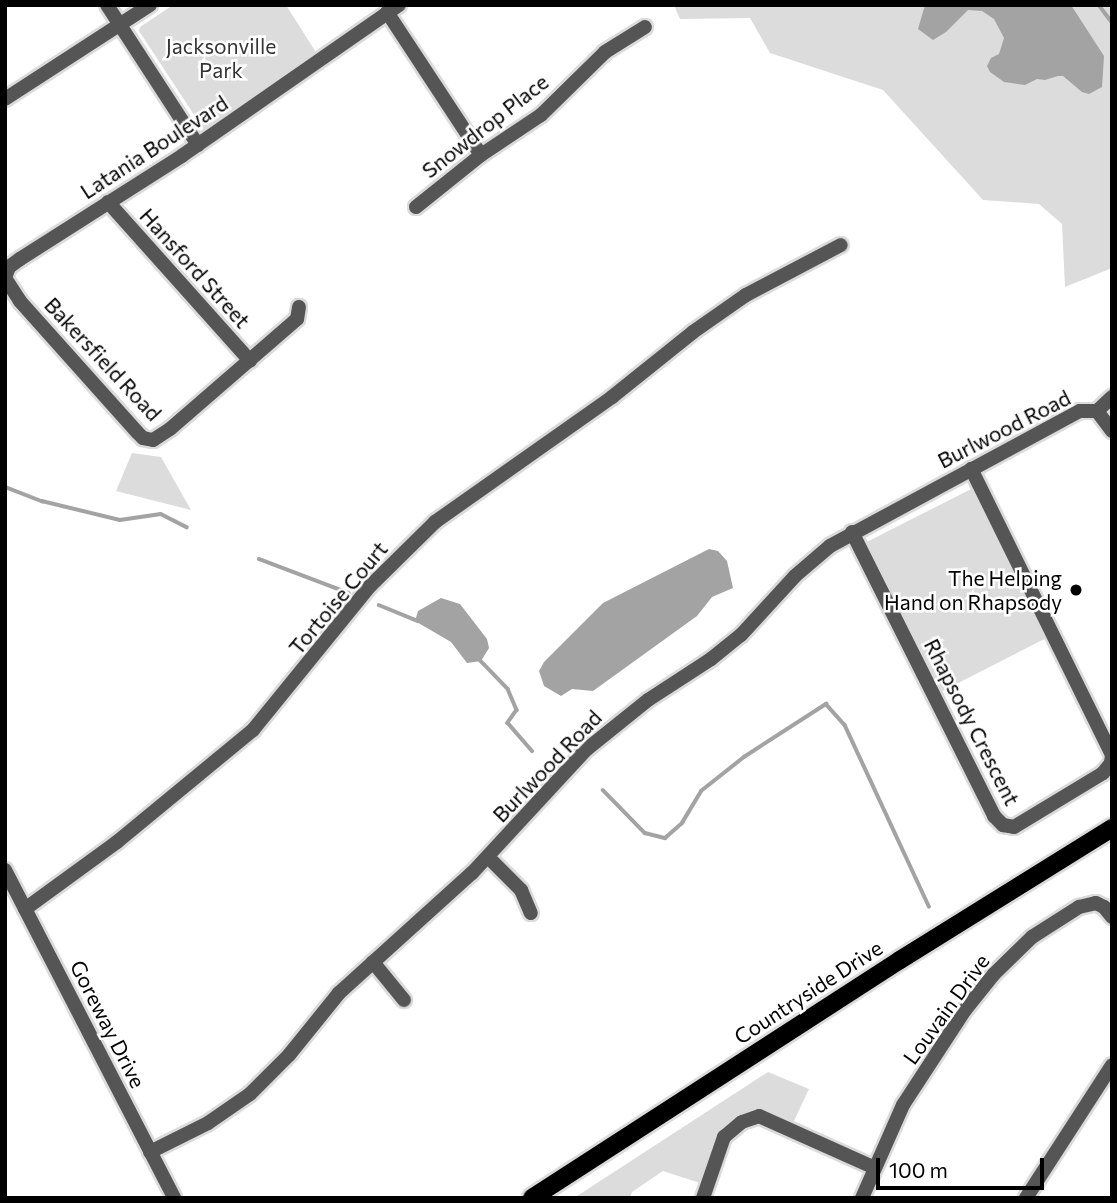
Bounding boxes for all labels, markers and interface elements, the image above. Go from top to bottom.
park label: Jacksonville Park [166,33,276,83]
street label: Snowdrop Place [417,69,553,183]
street label: Latania Boulevard [76,90,232,204]
street label: Hansford Street [135,203,255,333]
street label: Bakersfield Road [39,292,167,426]
street label: Burlwood Road [933,385,1075,473]
street label: Tortoise Court [284,536,392,660]
place label: The Helping Hand on Rhapsody [884,565,1062,615]
marker: The Helping Hand on Rhapsody [1068,582,1084,598]
street label: Rhapsody Crescent [919,635,1025,809]
street label: Burlwood Road [487,705,607,827]
street label: Countryside Drive [729,935,887,1049]
street label: Louvain Drive [898,949,994,1069]
street label: Goreway Drive [65,956,151,1092]
scale bar [879,1144,1047,1188]
text: 100 m [889,1157,948,1182]

